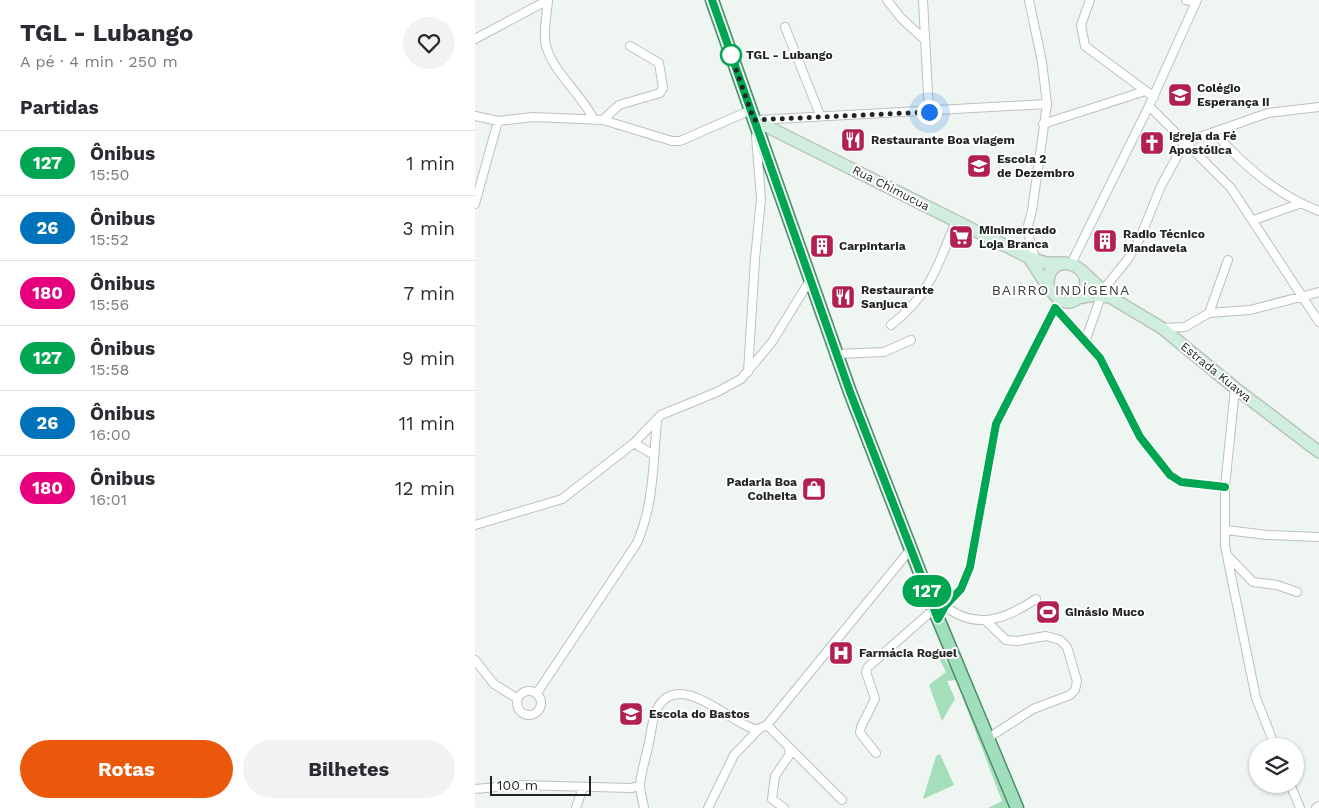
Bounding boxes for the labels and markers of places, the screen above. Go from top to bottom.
marker: TGL - Lubango [720,44,742,66]
place label: TGL - Lubango [746,48,833,62]
place label: Colégio Esperança II [1197,81,1270,109]
school or university icon: Colégio Esperança II [1167,82,1193,108]
restaurant icon: Restaurante Boa viagem [840,127,866,153]
place label: Igreja da Fé Apostólica [1169,129,1237,157]
church icon: Igreja da Fé Apostólica [1139,130,1165,156]
place label: Restaurante Boa viagem [871,133,1015,147]
place label: Escola 2 de Dezembro [997,152,1075,180]
school or university icon: Escola 2 de Dezembro [966,153,992,179]
place label: Minimercado Loja Branca [979,223,1056,251]
supermarket icon: Minimercado Loja Branca [948,224,974,250]
place label: Radio Técnico Mandavela [1123,227,1205,255]
building icon: Radio Técnico Mandavela [1092,228,1118,254]
building icon: Carpintaria [809,233,835,259]
place label: Carpintaria [839,239,906,253]
place label: Restaurante Sanjuca [861,283,934,311]
restaurant icon: Restaurante Sanjuca [830,284,856,310]
place label: Padaria Boa Colheita [726,475,797,503]
shop icon: Padaria Boa Colheita [801,476,827,502]
sports icon: Ginásio Muco [1035,599,1061,625]
place label: Ginásio Muco [1065,605,1144,619]
hospital icon: Farmácia Roguel [828,640,854,666]
place label: Farmácia Roguel [859,646,957,660]
school or university icon: Escola do Bastos [618,701,644,727]
place label: Escola do Bastos [649,707,750,721]

